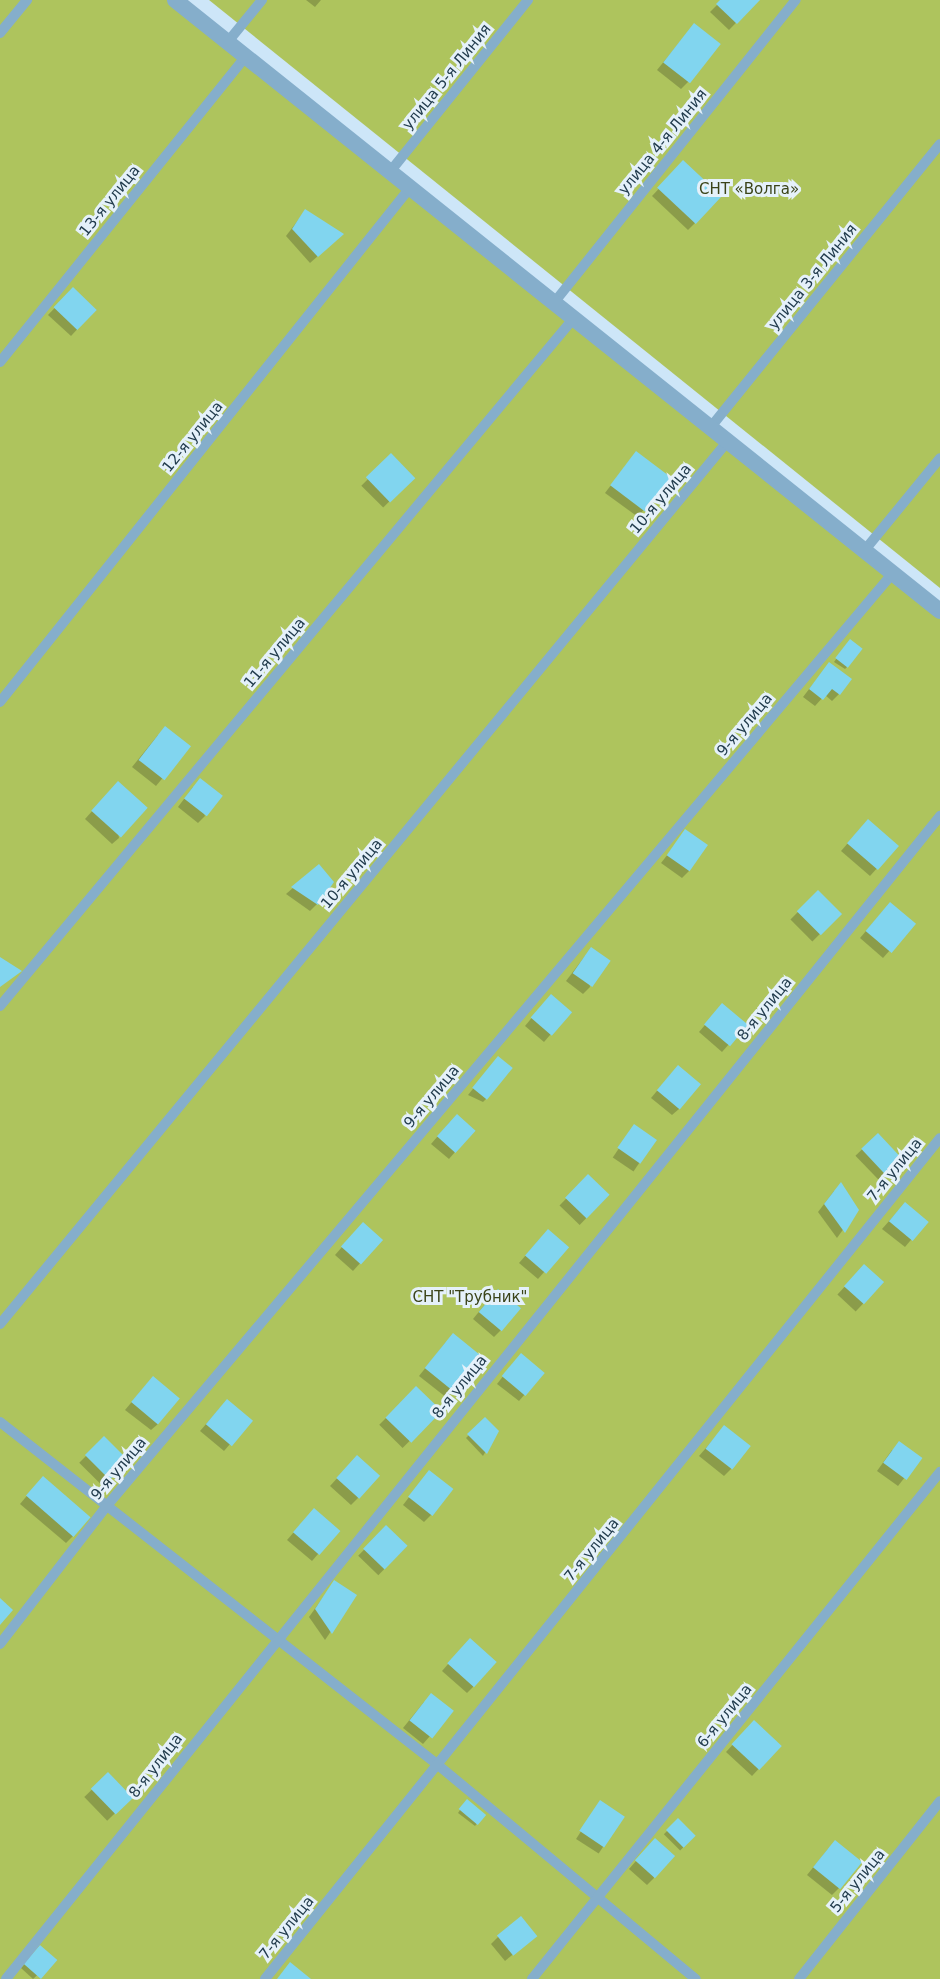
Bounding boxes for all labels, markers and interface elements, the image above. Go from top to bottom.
street label: улица 5-я Линия [399,21,495,133]
street label: улица 4-я Линия [615,86,711,198]
street label: 13-я улица [76,162,144,240]
park label: СНТ «Волга» [699,181,799,199]
street label: улица 3-я Линия [765,221,861,333]
street label: 12-я улица [159,398,227,476]
street label: 10-я улица [626,460,696,538]
street label: 11-я улица [240,614,310,692]
street label: 9-я улица [714,690,776,760]
street label: 10-я улица [317,835,387,913]
street label: 8-я улица [734,974,796,1044]
street label: 9-я улица [401,1062,463,1132]
street label: 7-я улица [864,1135,926,1205]
park label: СНТ "Трубник" [413,1289,527,1307]
street label: 8-я улица [429,1352,491,1422]
street label: 9-я улица [88,1434,150,1504]
street label: 7-я улица [561,1515,623,1585]
street label: 6-я улица [694,1681,756,1751]
street label: 8-я улица [125,1730,187,1802]
street label: 5-я улица [827,1846,889,1916]
street label: 7-я улица [256,1893,318,1963]

